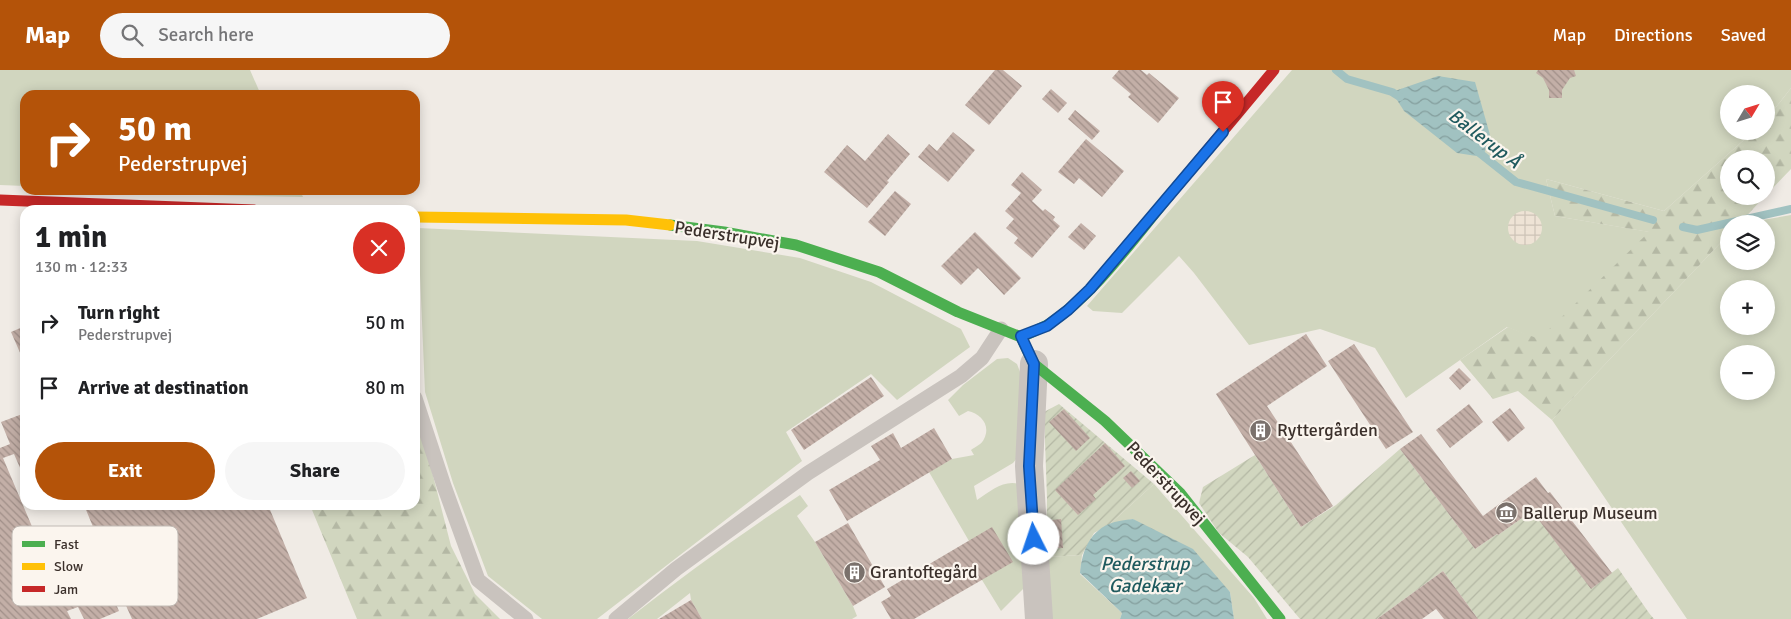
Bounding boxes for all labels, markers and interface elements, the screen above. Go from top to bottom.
search box [100,13,450,58]
text: Map [25,20,70,50]
icon: search [118,21,146,49]
text: Search here [158,23,254,47]
text: Map [1553,24,1586,46]
text: Directions [1614,24,1693,46]
text: Saved [1721,24,1766,46]
pin [1202,81,1244,132]
north arrow [1720,85,1775,140]
map controls [1720,85,1775,400]
icon: arrive [1209,88,1237,116]
water label: Ballerup Å [1443,104,1527,175]
text: 50 m [118,107,192,150]
icon: right [35,110,100,175]
text: Pederstrupvej [118,150,248,177]
button: search [1720,150,1775,205]
button: layers [1720,215,1775,270]
street label: Pederstrupvej [673,216,781,254]
text: 1 min [35,219,107,256]
button: close [353,222,405,274]
text: 130 m · 12:33 [35,257,128,277]
button: + [1720,280,1775,335]
text: Turn right [78,301,160,325]
icon: right [35,309,63,337]
text: 50 m [365,311,405,335]
text: Pederstrupvej [78,325,172,345]
button: − [1720,345,1775,400]
icon: arrive [35,374,63,402]
text: Arrive at destination [78,376,249,400]
text: 80 m [365,376,405,400]
building icon: Ryttergården [1249,418,1273,442]
place label: Ryttergården [1277,419,1378,441]
street label: Pederstrupvej [1122,437,1210,529]
button: Exit [35,442,215,500]
button: Share [225,442,405,500]
museum icon: Ballerup Museum [1495,501,1519,525]
place label: Ballerup Museum [1523,502,1658,524]
position arrow [1007,512,1059,564]
legend [12,526,178,606]
text: Fast [54,536,79,553]
water label: Pederstrup Gadekær [1101,552,1190,598]
text: Slow [54,558,83,575]
building icon: Grantoftegård [842,560,866,584]
place label: Grantoftegård [870,561,978,583]
text: Jam [54,581,78,598]

